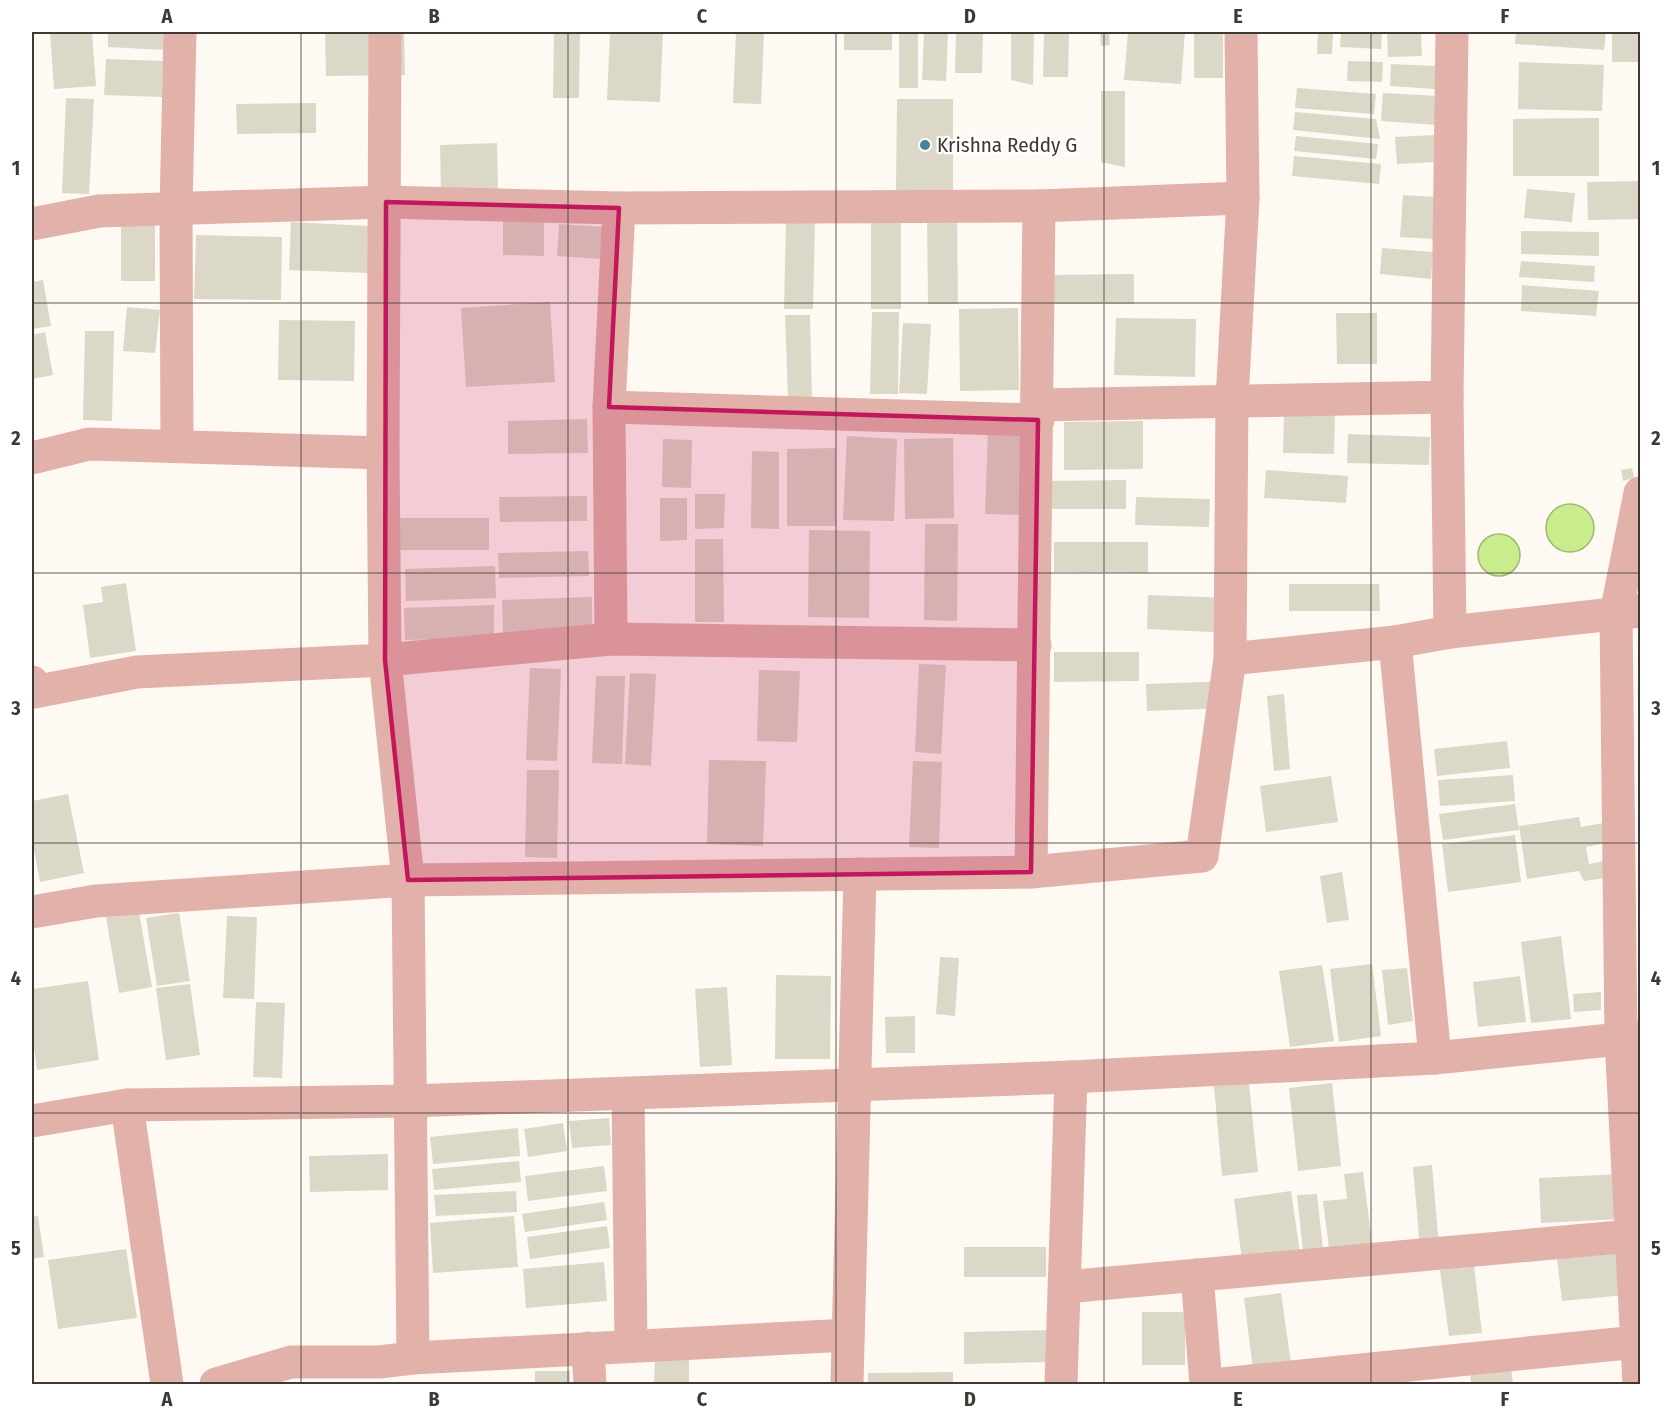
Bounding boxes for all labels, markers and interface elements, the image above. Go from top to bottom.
text: A [161,4,174,28]
text: B [428,4,440,28]
text: C [697,4,708,28]
text: D [964,4,976,28]
text: E [1233,4,1243,28]
text: F [1501,4,1510,28]
place label: Krishna Reddy G [937,132,1077,158]
marker: Krishna Reddy G [918,138,932,152]
text: 1 [12,156,20,180]
text: 1 [1652,156,1660,180]
text: 2 [10,426,21,450]
text: 2 [1650,426,1661,450]
text: 3 [10,696,21,720]
text: 3 [1650,696,1661,720]
text: 4 [11,966,21,990]
text: 4 [1651,966,1661,990]
text: 5 [11,1236,21,1260]
text: 5 [1651,1236,1661,1260]
text: A [161,1387,174,1411]
text: B [428,1387,440,1411]
text: C [697,1387,708,1411]
text: D [964,1387,976,1411]
text: E [1233,1387,1243,1411]
text: F [1501,1387,1510,1411]

